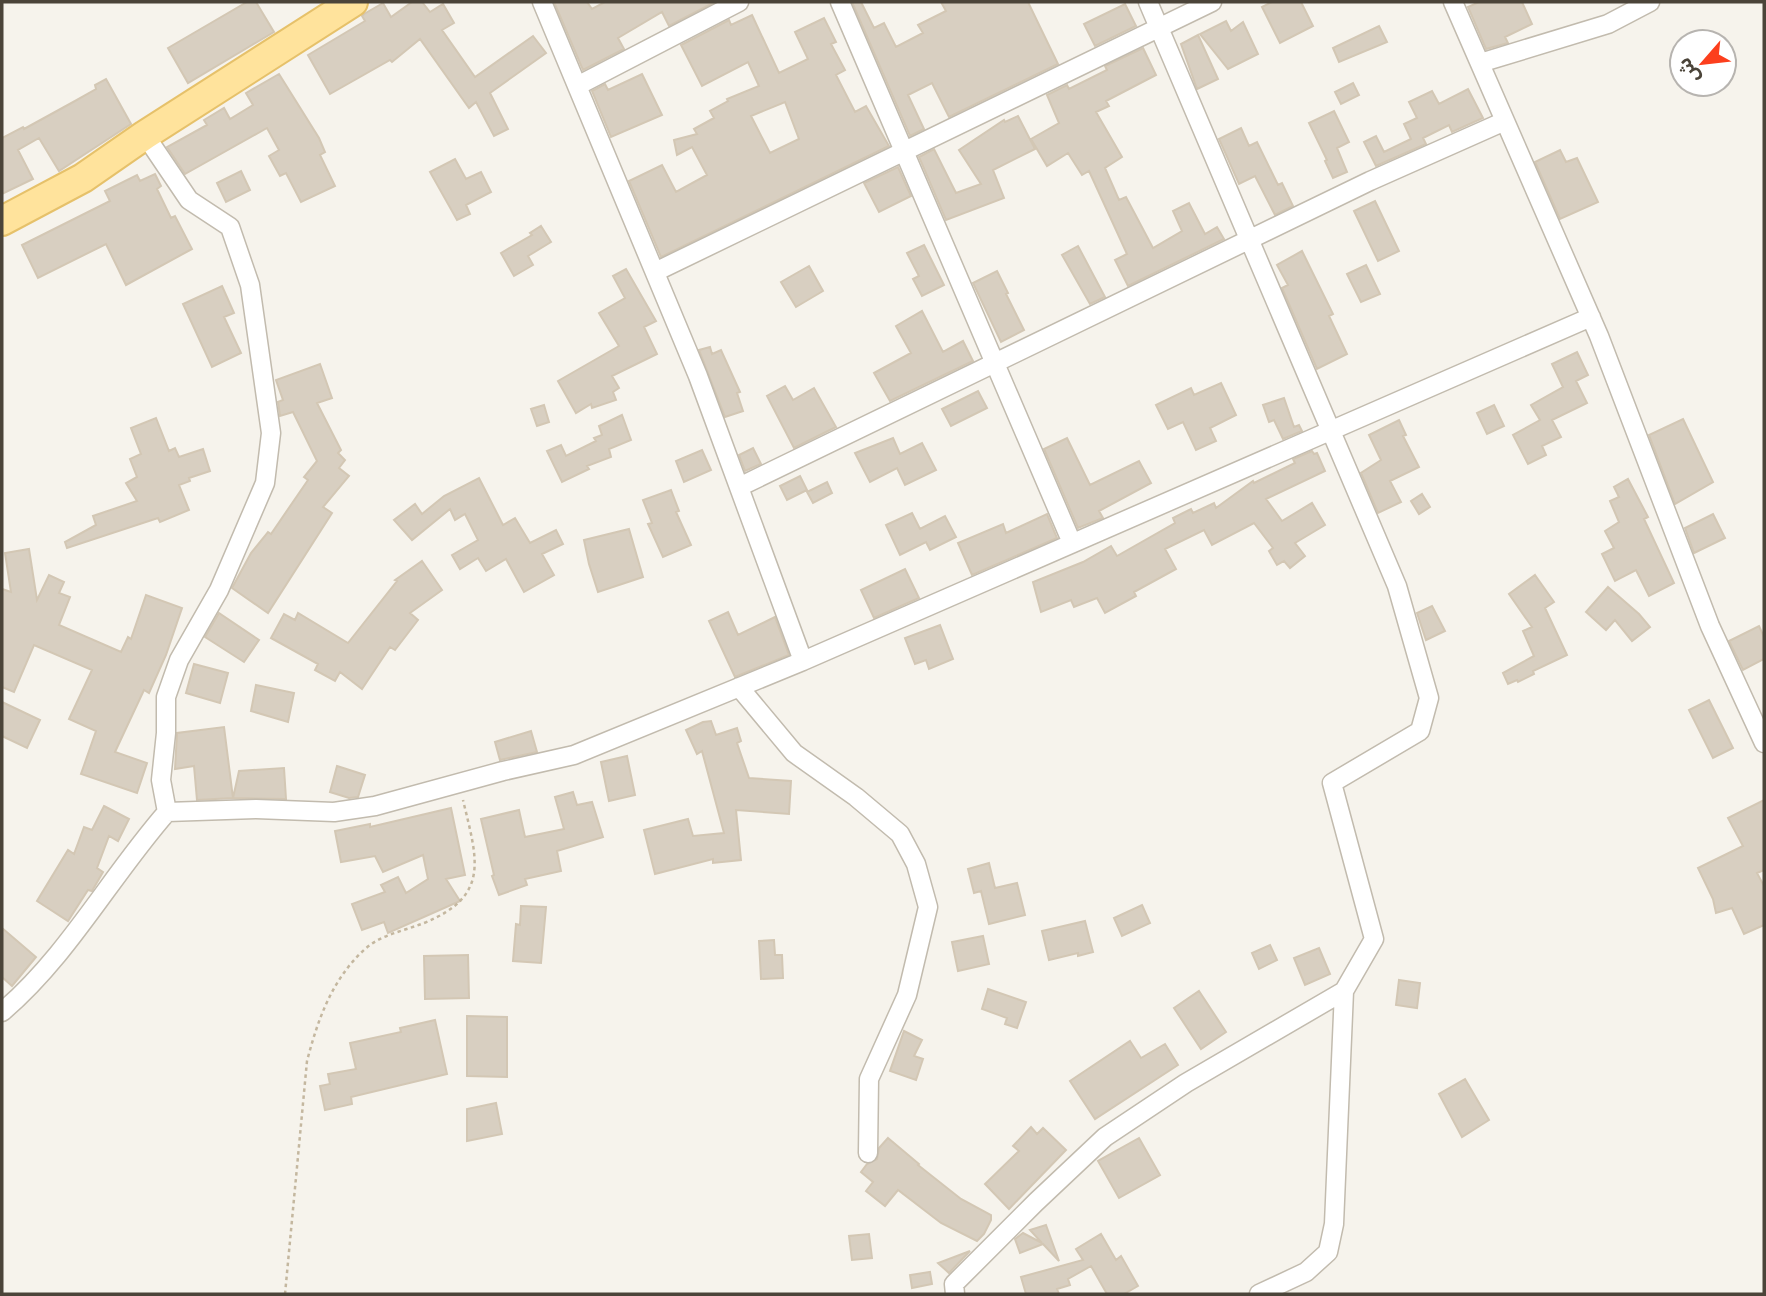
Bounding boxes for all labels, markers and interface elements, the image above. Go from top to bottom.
north arrow [1668,28,1738,98]
text: ش [1673,53,1706,87]

